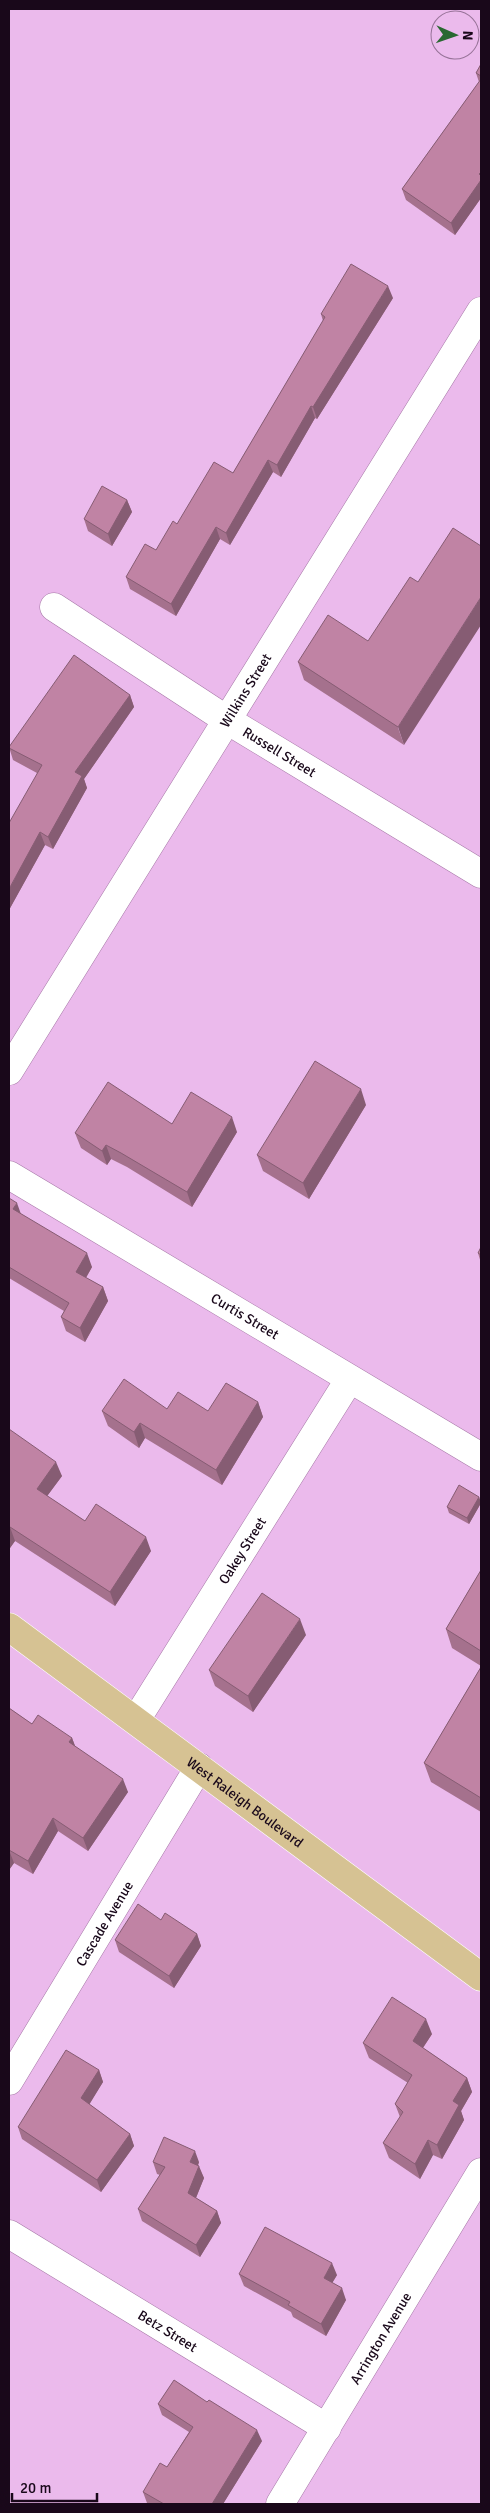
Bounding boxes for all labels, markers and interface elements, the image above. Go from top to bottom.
north arrow [430,10,480,60]
text: N [459,30,476,41]
street label: Wilkins Street [216,650,275,731]
street label: Russell Street [239,724,319,781]
street label: Curtis Street [208,1290,282,1343]
street label: Oakey Street [215,1514,270,1587]
street label: West Raleigh Boulevard [183,1754,307,1851]
street label: Cascade Avenue [72,1878,137,1970]
street label: Arrington Avenue [347,2289,415,2387]
street label: Betz Street [135,2307,200,2356]
scale bar [12,2470,98,2502]
text: 20 m [20,2479,51,2497]

